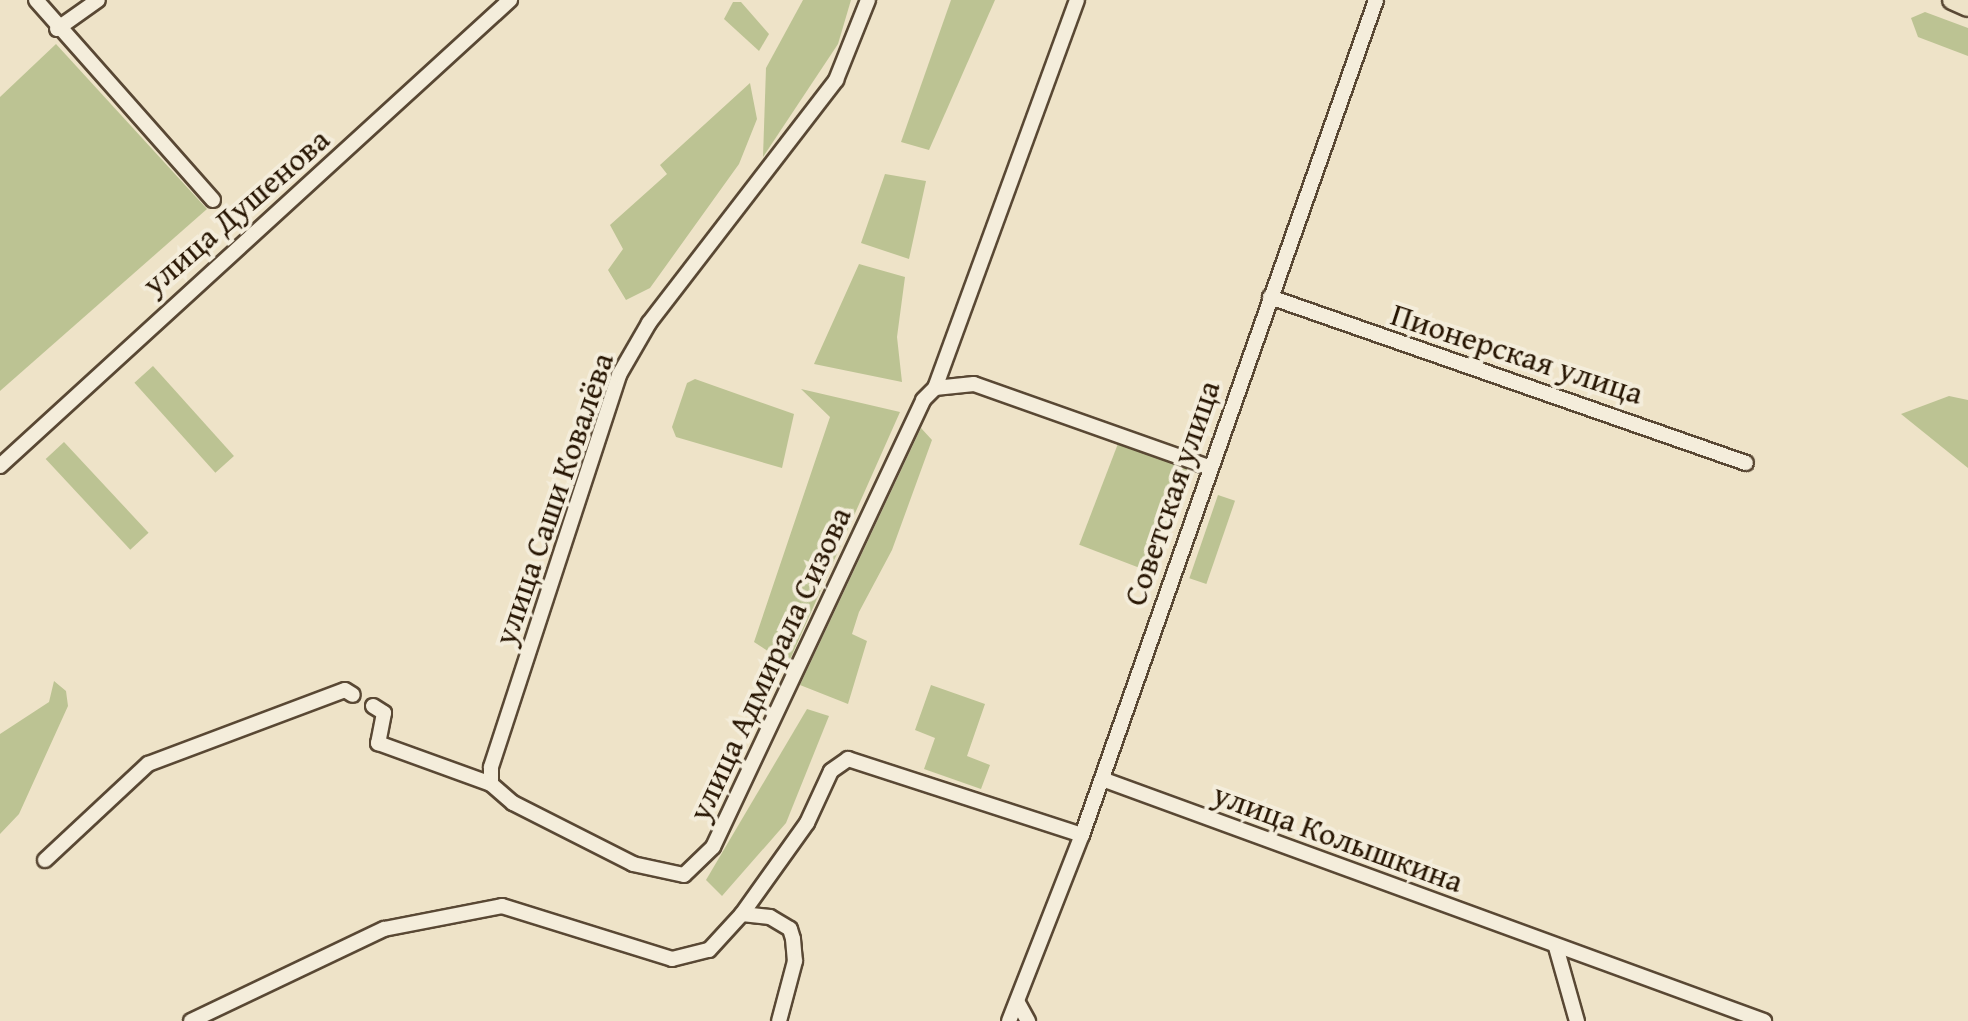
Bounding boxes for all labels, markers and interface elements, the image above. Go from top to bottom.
street label: улица Душенова [135,120,337,304]
street label: Пионерская улица [1386,295,1648,413]
street label: улица Саши Ковалёва [486,348,622,650]
street label: Советская улица [1115,375,1229,611]
street label: улица Адмирала Сизова [680,501,860,827]
street label: улица Колышкина [1208,775,1468,901]

